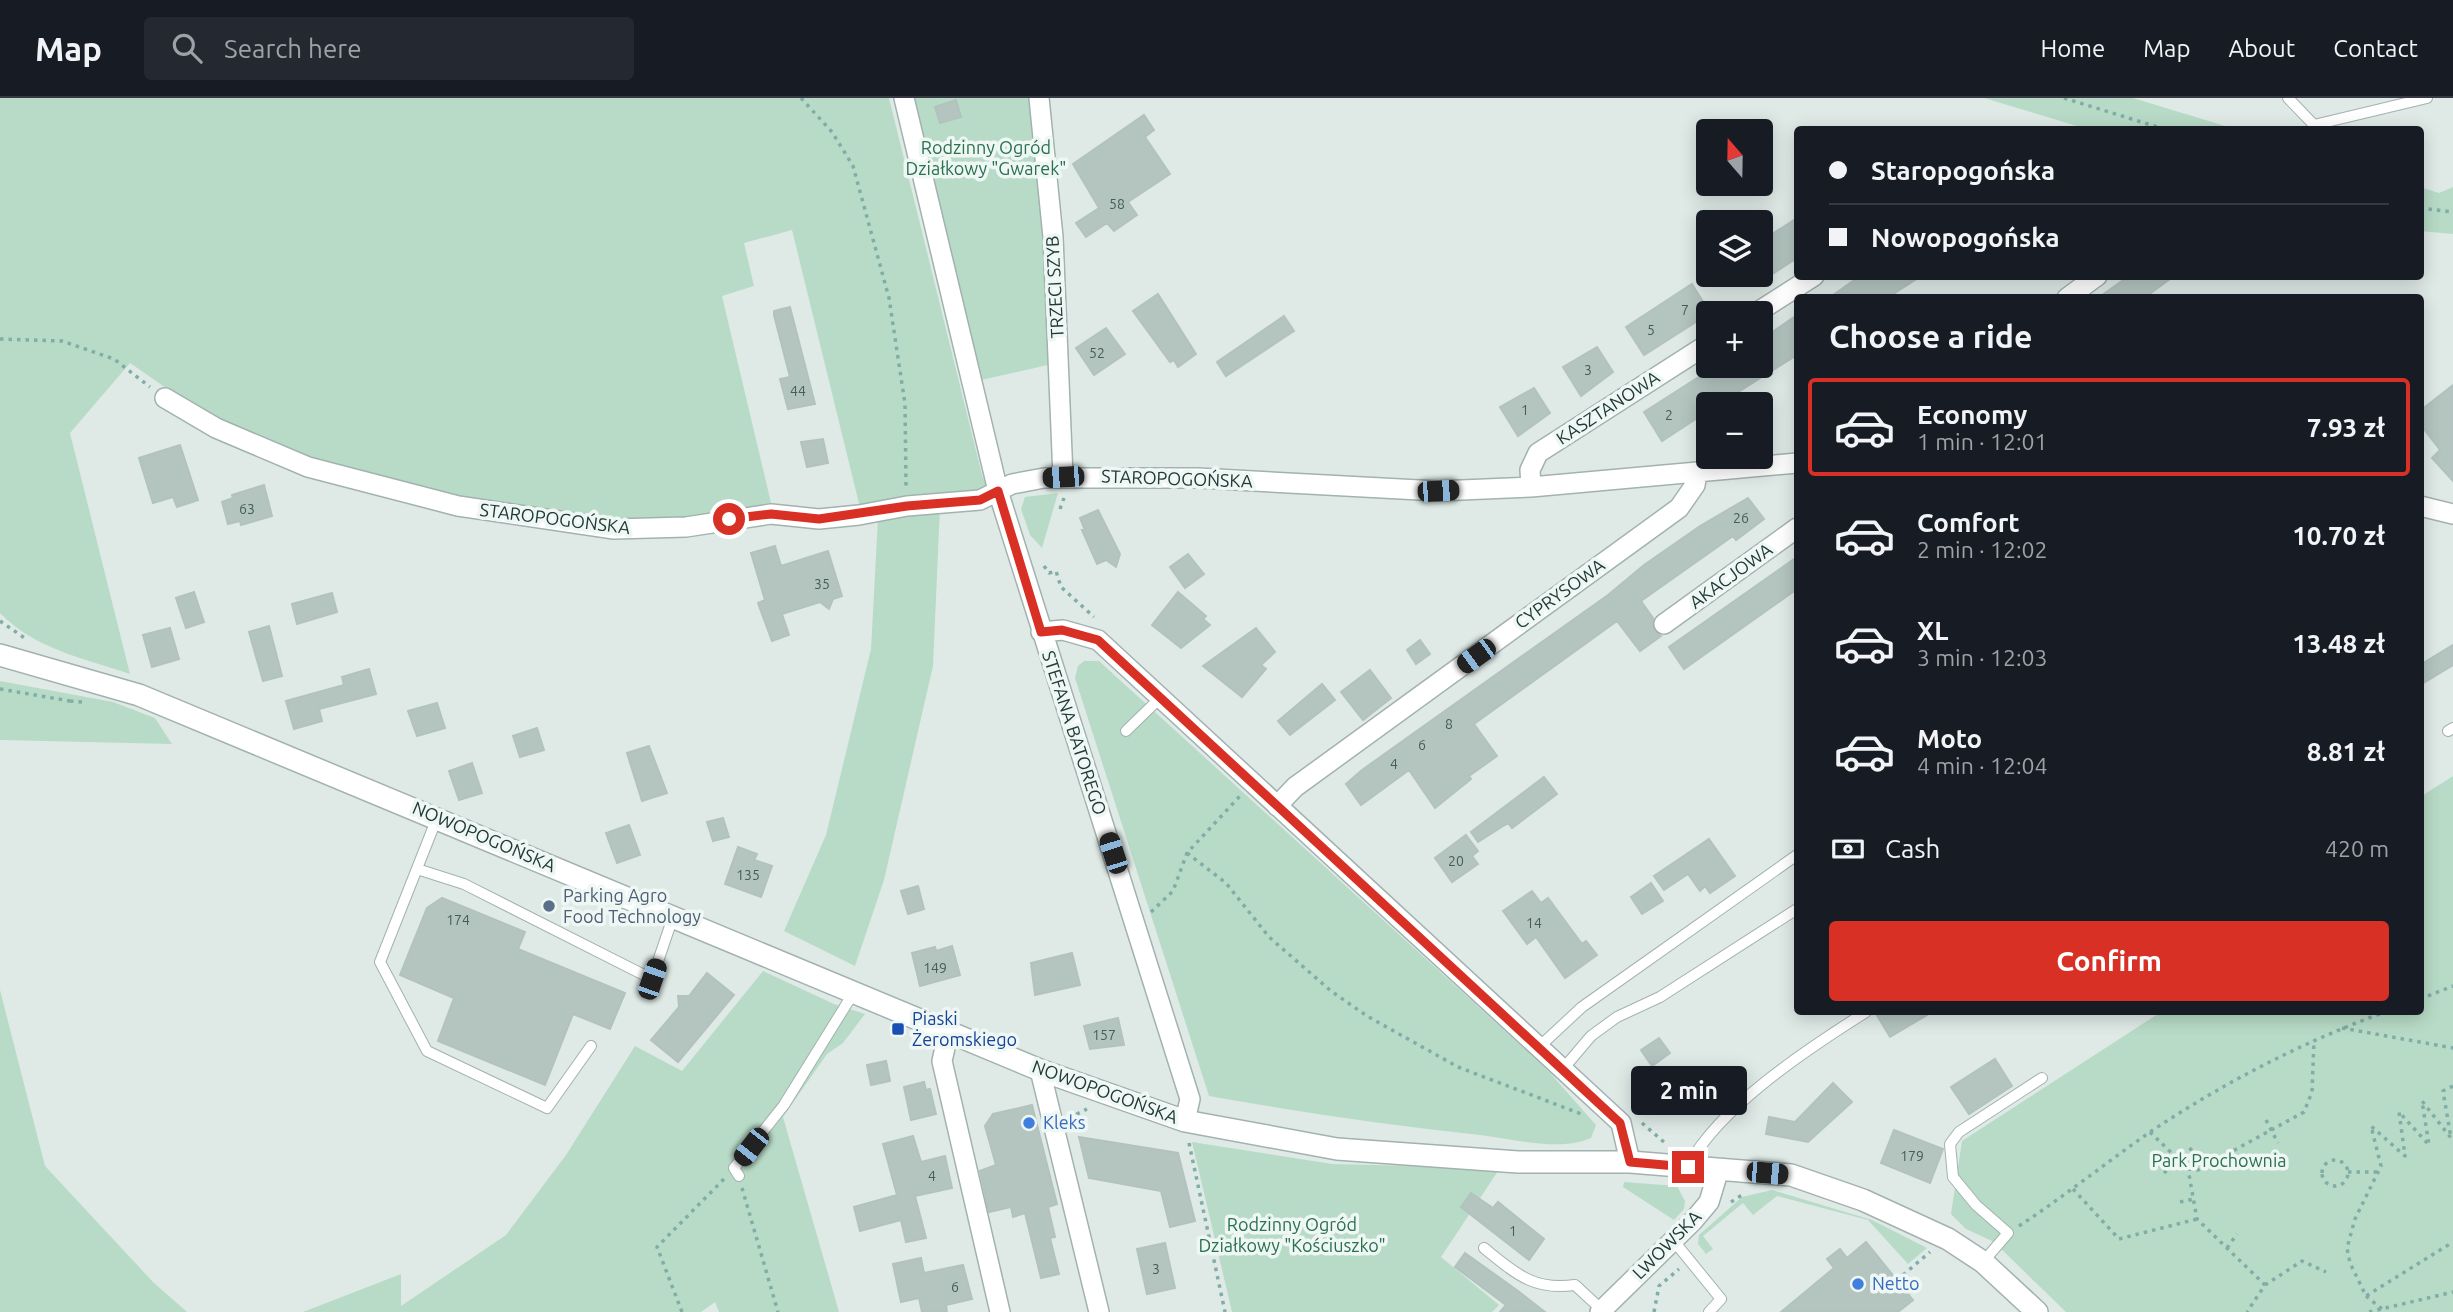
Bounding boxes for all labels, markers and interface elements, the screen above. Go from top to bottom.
search box [144,17,634,80]
icon: search [168,29,206,67]
text: Map [35,30,102,67]
text: Search here [224,34,362,63]
text: Home [2040,35,2105,62]
text: Map [2143,35,2190,62]
text: About [2228,35,2295,62]
text: Contact [2333,35,2418,62]
north arrow [1696,119,1773,196]
map controls [1696,119,1773,469]
park label: Rodzinny Ogród Działkowy "Gwarek" [906,137,1066,178]
text: Staropogońska [1871,156,2055,185]
house number: 58 [1109,196,1125,212]
button: layers [1696,210,1773,287]
text: Nowopogońska [1871,223,2060,252]
street label: TRZECI SZYB [1041,235,1067,339]
button: + [1696,301,1773,378]
house number: 7 [1681,302,1689,318]
text: Choose a ride [1829,318,2032,354]
house number: 5 [1647,322,1655,338]
house number: 52 [1089,345,1105,361]
house number: 3 [1584,362,1592,378]
street label: KASZTANOWA [1552,366,1663,448]
house number: 44 [790,383,806,399]
button: − [1696,392,1773,469]
icon: car [1833,396,1896,459]
text: Economy [1917,400,2027,429]
house number: 1 [1521,402,1529,418]
house number: 2 [1665,407,1673,423]
text: 7.93 zł [2307,413,2385,442]
text: 1 min · 12:01 [1917,429,2048,454]
street label: STAROPOGOŃSKA [1101,464,1253,491]
car [1042,465,1085,489]
car [1417,479,1460,503]
street label: STAROPOGOŃSKA [479,498,632,537]
house number: 63 [239,501,255,517]
route start [713,503,745,535]
icon: car [1833,504,1896,567]
text: Comfort [1917,508,2020,537]
house number: 26 [1733,510,1749,526]
text: 10.70 zł [2292,521,2385,550]
text: 2 min · 12:02 [1917,537,2048,562]
street label: AKACJOWA [1685,538,1776,612]
street label: CYPRYSOWA [1511,554,1608,632]
house number: 35 [814,576,830,592]
icon: car [1833,612,1896,675]
text: XL [1917,616,1948,645]
text: 13.48 zł [2292,629,2385,658]
car [1453,635,1500,677]
text: 3 min · 12:03 [1917,645,2048,670]
street label: STEFANA BATOREGO [1039,648,1111,817]
house number: 8 [1445,716,1453,732]
icon: car [1833,720,1896,783]
text: Moto [1917,724,1982,753]
house number: 6 [1418,737,1426,753]
text: 8.81 zł [2307,737,2385,766]
text: 4 min · 12:04 [1917,753,2048,778]
house number: 4 [1390,756,1398,772]
street label: NOWOPOGOŃSKA [410,796,560,875]
car [1097,830,1130,876]
icon: cash [1829,830,1867,868]
text: Cash [1885,834,1940,863]
text: 420 m [2325,836,2389,861]
house number: 20 [1448,853,1464,869]
house number: 135 [736,867,760,883]
place label: Parking Agro Food Technology [563,885,701,926]
marker: Parking Agro Food Technology [541,898,557,914]
house number: 174 [446,912,470,928]
house number: 14 [1526,915,1542,931]
button: Confirm [1829,921,2389,1001]
car [636,956,669,1002]
house number: 149 [923,960,947,976]
place label: Piaski Żeromskiego [912,1008,1017,1049]
marker: Piaski Żeromskiego [890,1021,906,1037]
house number: 157 [1092,1027,1116,1043]
street label: NOWOPOGOŃSKA [1030,1054,1182,1127]
callout: 2 min [1630,1066,1746,1114]
text: 2 min [1660,1078,1718,1103]
place label: Kleks [1043,1112,1086,1132]
marker: Kleks [1021,1115,1037,1131]
car [730,1124,773,1170]
house number: 179 [1900,1148,1924,1164]
park label: Park Prochownia [2151,1150,2287,1170]
route end [1672,1151,1704,1183]
car [1746,1161,1789,1185]
house number: 4 [928,1168,936,1184]
street label: LWOWSKA [1628,1206,1705,1283]
park label: Rodzinny Ogród Działkowy "Kościuszko" [1198,1214,1386,1255]
house number: 1 [1509,1223,1517,1239]
house number: 3 [1152,1261,1160,1277]
place label: Netto [1872,1273,1919,1293]
marker: Netto [1850,1276,1866,1292]
house number: 6 [951,1279,959,1295]

